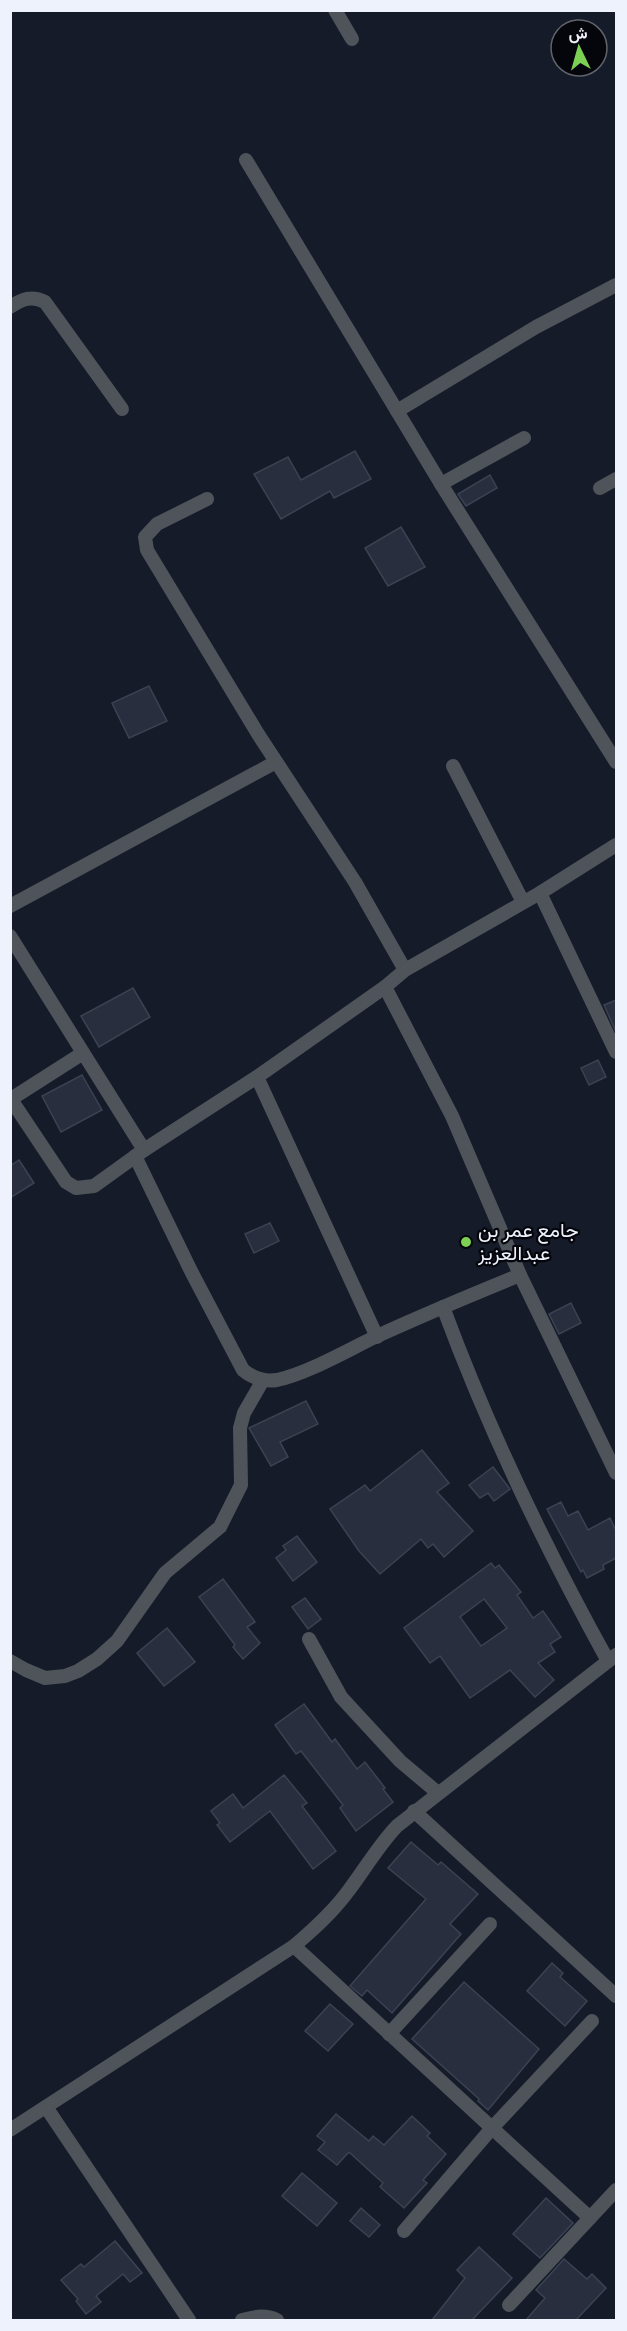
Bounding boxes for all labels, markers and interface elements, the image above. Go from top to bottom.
north arrow [549,18,609,78]
text: ش [567,21,588,45]
place label: جامع عمر بن عبدالعزيز [477,1216,579,1267]
marker: جامع عمر بن عبدالعزيز [459,1235,473,1249]

